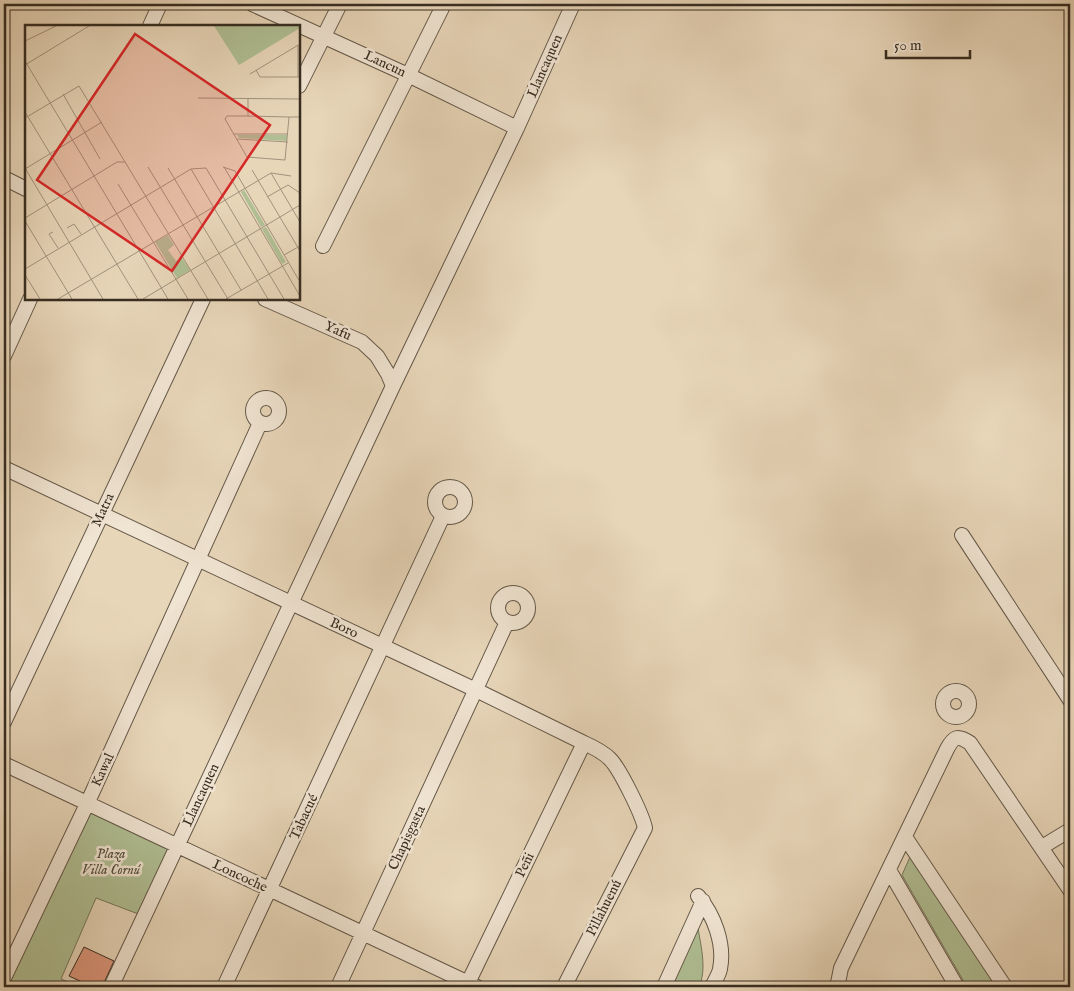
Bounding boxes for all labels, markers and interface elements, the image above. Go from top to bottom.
inset map [25,25,300,300]
scale bar [886,28,970,60]
street label: Llancaquen [523,31,567,100]
text: 50 m [894,36,922,55]
street label: Lancun [361,47,409,82]
street label: Yafu [322,317,354,345]
street label: Matra [87,489,119,530]
street label: Boro [327,614,362,643]
street label: Kawal [87,750,119,790]
street label: Llancaquen [179,760,224,829]
street label: Tabacué [286,791,323,843]
street label: Chapisgasta [384,802,430,873]
park label: Plaza Villa Cornú [82,845,142,879]
street label: Peñi [511,849,539,880]
street label: Loncoche [210,855,271,897]
street label: Pillahuenú [582,877,626,939]

